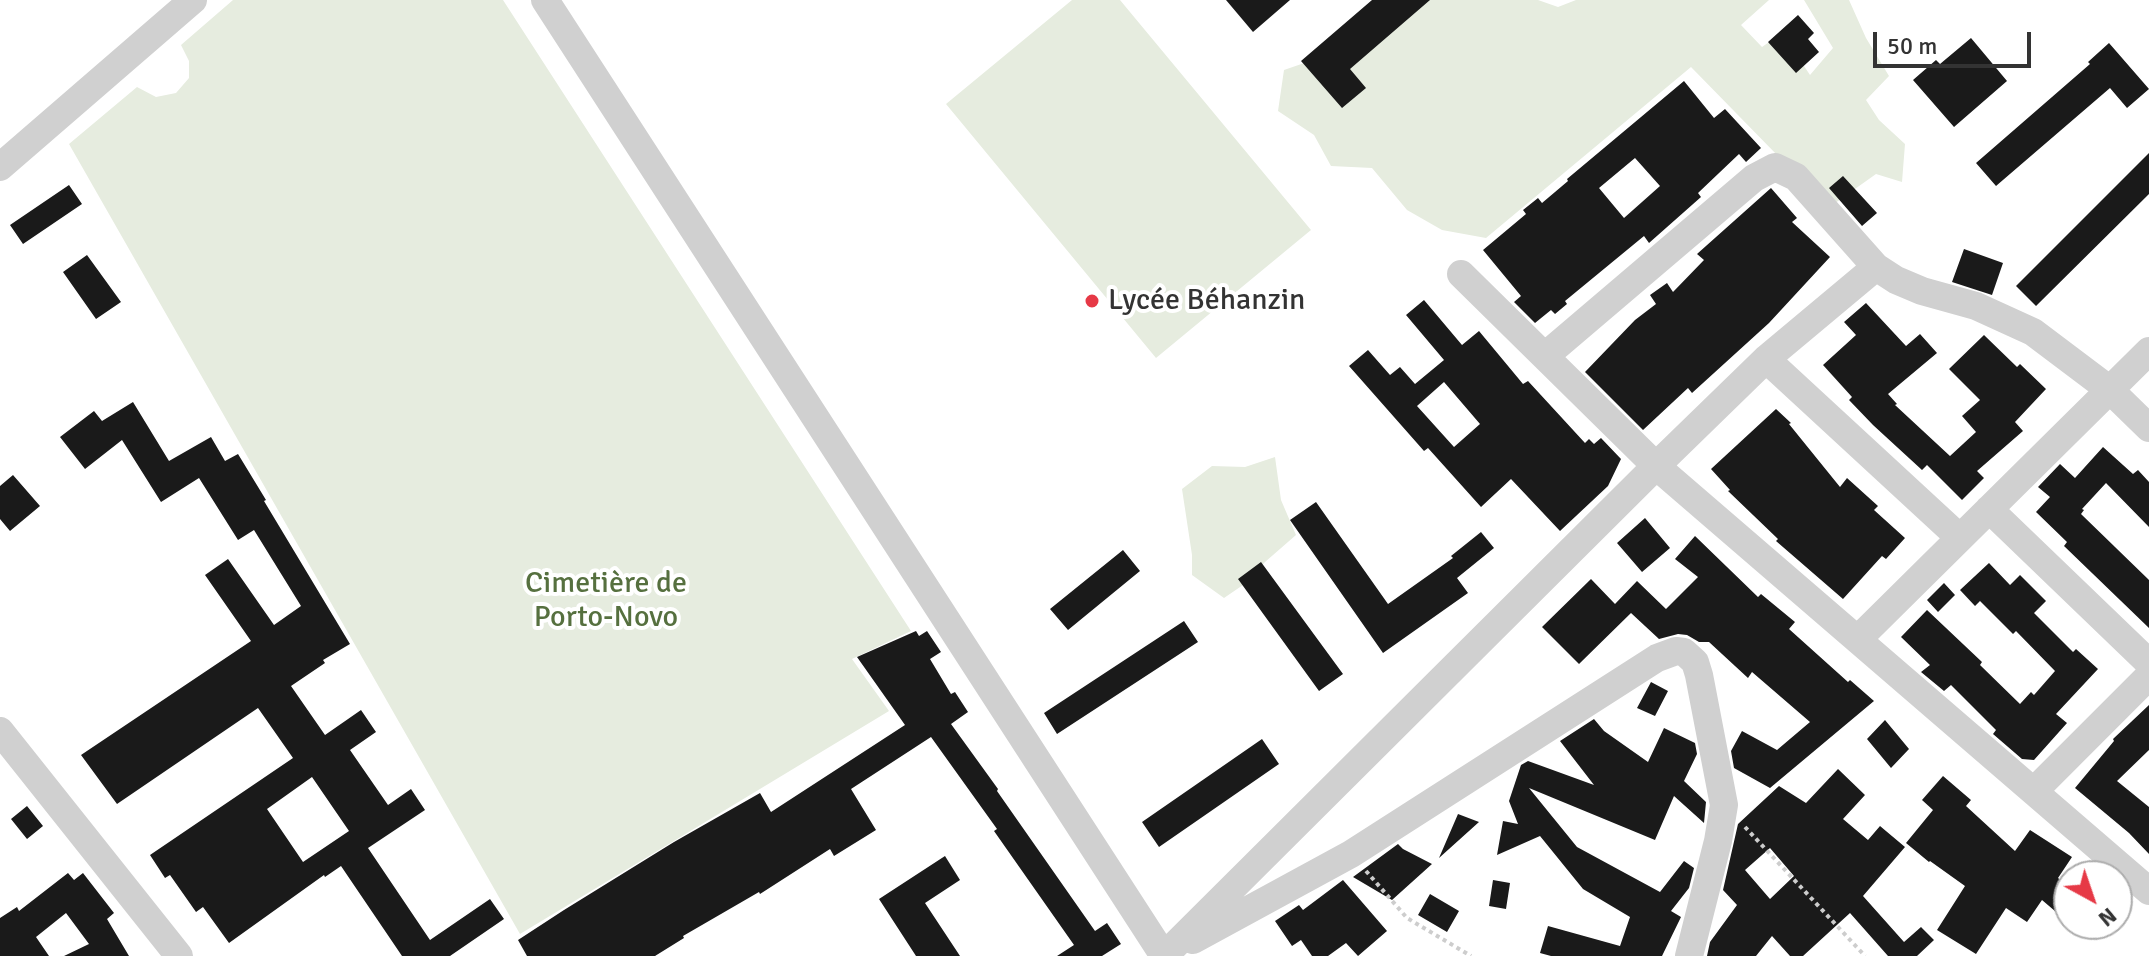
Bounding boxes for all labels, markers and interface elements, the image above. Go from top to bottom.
scale bar [1877,16,2035,66]
text: 50 m [1887,31,1937,61]
place label: Lycée Béhanzin [1108,283,1305,319]
marker: Lycée Béhanzin [1083,292,1101,310]
park label: Cimetière de Porto-Novo [525,566,687,636]
north arrow [2053,860,2133,940]
text: N [2093,902,2122,932]

